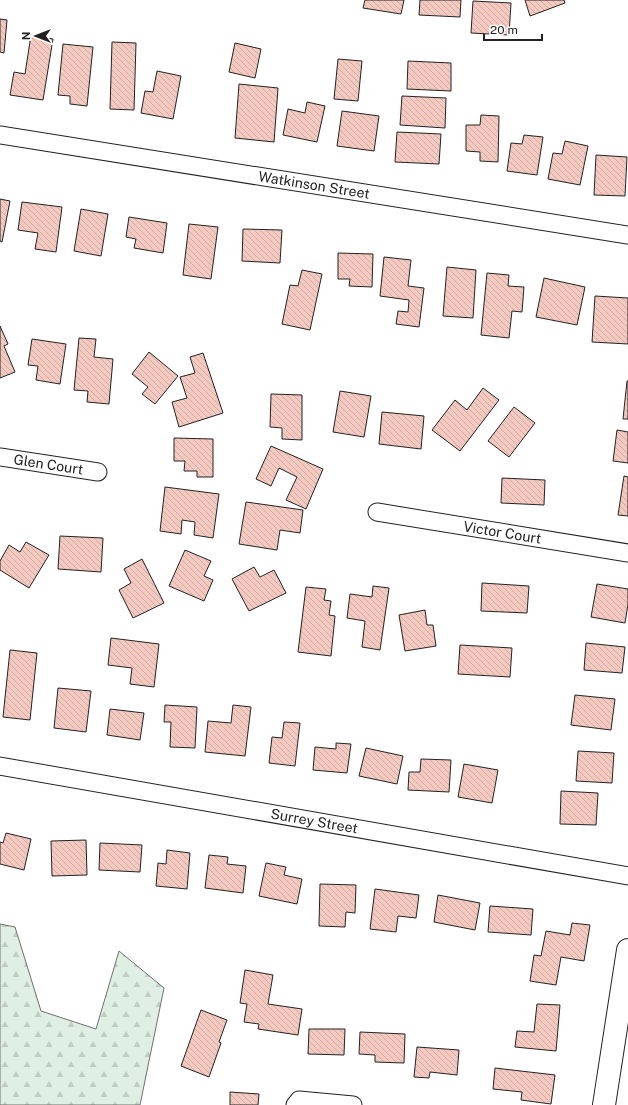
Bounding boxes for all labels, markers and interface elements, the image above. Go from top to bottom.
north arrow [16,16,56,56]
scale bar [484,16,542,42]
text: 20 m [490,23,518,37]
text: N [20,32,32,40]
street label: Watkinson Street [257,168,371,202]
street label: Glen Court [13,451,84,478]
street label: Victor Court [462,518,542,547]
street label: Surrey Street [269,806,359,837]

